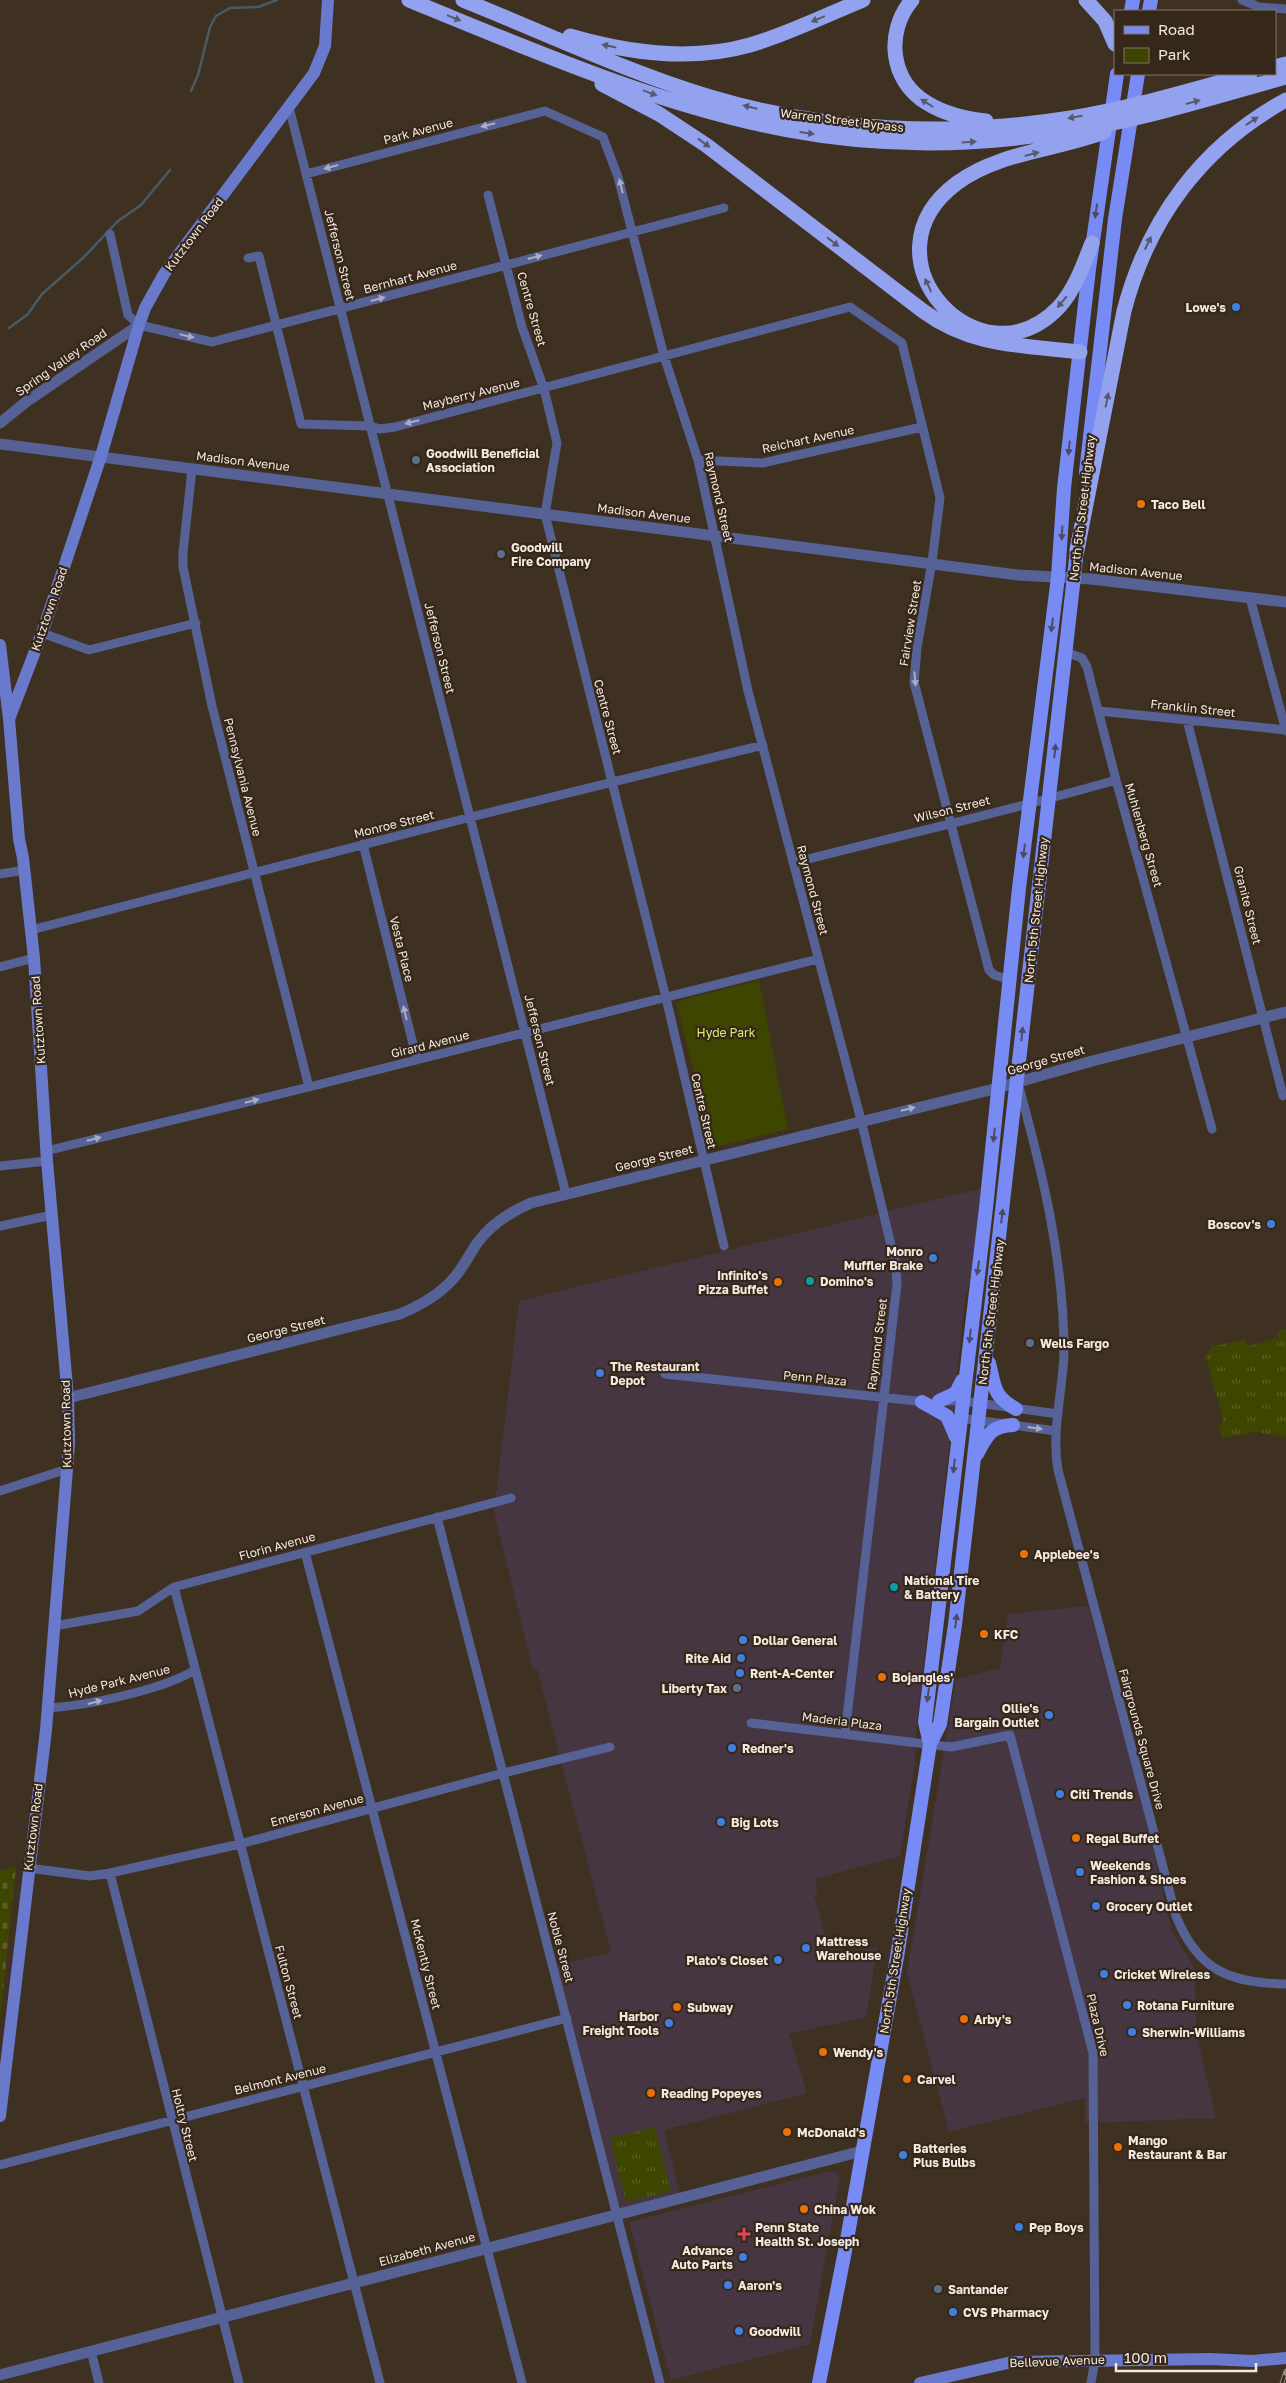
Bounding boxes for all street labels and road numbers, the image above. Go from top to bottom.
street label: Warren Street Bypass [779,105,905,135]
street label: Park Avenue [382,115,454,147]
street label: Kutztown Road [162,194,226,274]
street label: Jefferson Street [321,208,359,302]
street label: Bernhart Avenue [362,257,458,297]
street label: Centre Street [514,270,550,348]
street label: Spring Valley Road [12,325,110,399]
street label: Mayberry Avenue [421,375,521,413]
street label: Reichart Avenue [760,422,856,456]
street label: North 5th Street Highway [1066,434,1098,582]
street label: Madison Avenue [195,448,291,474]
street label: Raymond Street [701,450,737,544]
street label: Madison Avenue [596,500,692,526]
street label: Madison Avenue [1088,559,1184,583]
street label: Kutztown Road [28,565,70,653]
street label: Fairview Street [896,579,924,667]
street label: Jefferson Street [421,601,459,695]
street label: Centre Street [591,678,625,756]
street label: Franklin Street [1150,696,1237,720]
street label: Pennsylvania Avenue [221,716,265,838]
street label: Muhlenberg Street [1122,781,1166,889]
street label: Wilson Street [912,792,992,826]
street label: Monroe Street [352,807,436,841]
street label: North 5th Street Highway [1021,836,1051,984]
street label: Raymond Street [794,843,832,937]
street label: Granite Street [1231,864,1265,946]
street label: Vesta Place [387,915,417,983]
street label: Kutztown Road [27,976,49,1064]
street label: Jefferson Street [521,993,559,1087]
street label: Girard Avenue [389,1027,471,1061]
street label: George Street [1005,1042,1087,1078]
street label: Centre Street [688,1072,720,1150]
street label: George Street [613,1141,695,1175]
street label: North 5th Street Highway [975,1238,1007,1386]
street label: Raymond Street [864,1297,890,1391]
street label: George Street [245,1312,327,1346]
street label: Penn Plaza [782,1367,848,1389]
street label: Kutztown Road [58,1380,74,1468]
street label: Florin Avenue [237,1529,317,1563]
street label: Hyde Park Avenue [67,1661,171,1701]
street label: Fairgrounds Square Drive [1116,1667,1168,1811]
street label: Maderia Plaza [801,1709,883,1733]
street label: Kutztown Road [20,1782,46,1872]
street label: Emerson Avenue [269,1790,365,1830]
street label: North 5th Street Highway [876,1887,914,2035]
street label: Noble Street [544,1910,578,1984]
street label: McKently Street [408,1917,445,2011]
street label: Fulton Street [272,1943,306,2021]
street label: Plaza Drive [1083,1992,1113,2058]
street label: Belmont Avenue [233,2060,327,2098]
street label: Holtry Street [169,2087,201,2163]
street label: Elizabeth Avenue [377,2229,477,2269]
street label: Bellevue Avenue [1009,2352,1105,2370]

